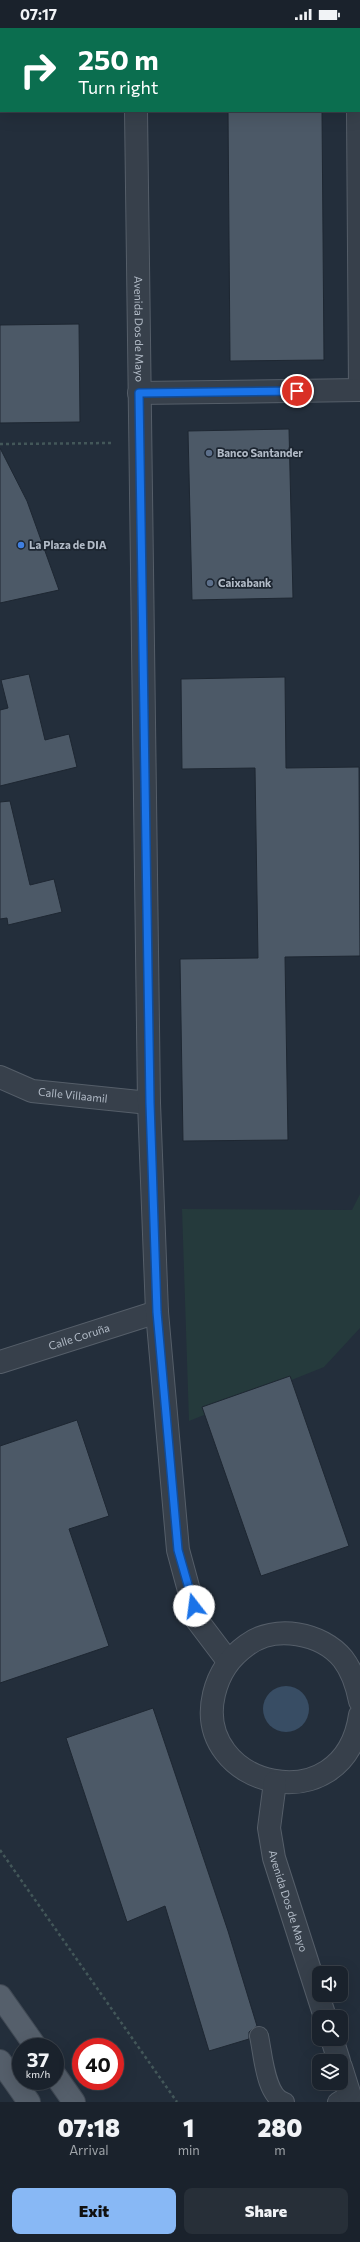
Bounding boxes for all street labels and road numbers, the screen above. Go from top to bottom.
street label: Avenida Dos de Mayo [132,276,147,382]
street label: Calle Villaamil [38,1085,108,1105]
street label: Calle Coruña [47,1320,111,1352]
street label: Avenida Dos de Mayo [267,1849,311,1954]

